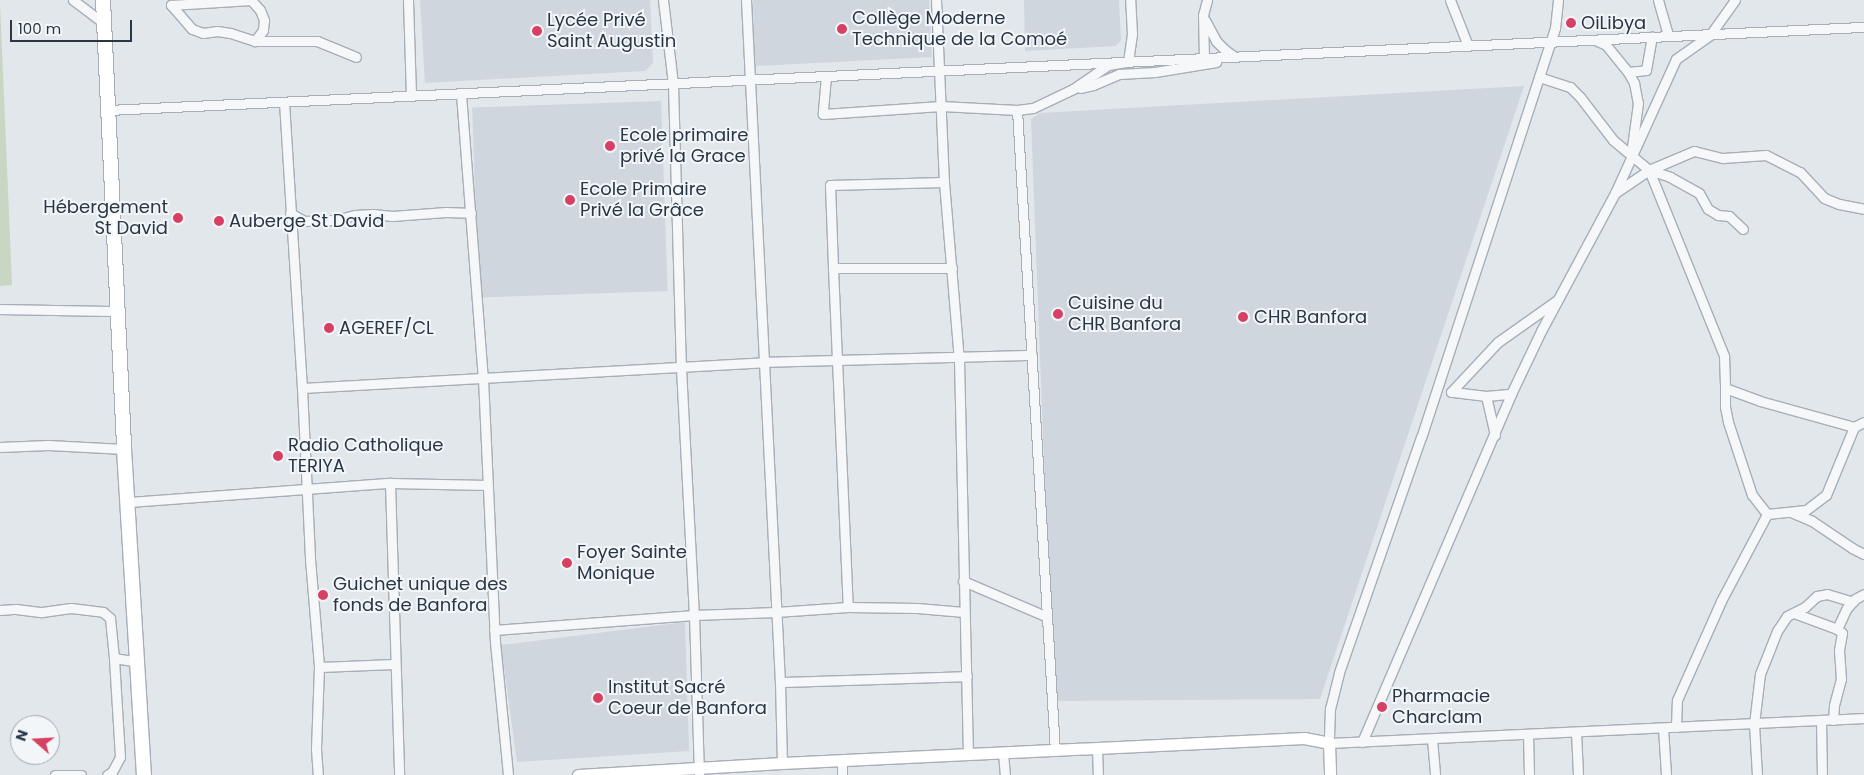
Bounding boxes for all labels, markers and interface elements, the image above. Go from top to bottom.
place label: Collège Moderne Technique de la Comoé [852,8,1067,50]
scale bar [12,10,135,42]
place label: Lycée Privé Saint Augustin [547,10,676,52]
place label: OiLibya [1581,12,1646,34]
marker: OiLibya [1565,17,1577,29]
text: 100 m [18,18,61,39]
marker: Collège Moderne Technique de la Comoé [836,23,848,35]
marker: Lycée Privé Saint Augustin [531,25,543,37]
place label: Ecole primaire privé la Grace [620,125,748,168]
marker: Ecole primaire privé la Grace [604,140,616,152]
place label: Ecole Primaire Privé la Grâce [580,179,707,222]
marker: Ecole Primaire Privé la Grâce [564,194,576,206]
place label: Hébergement St David [43,197,168,240]
place label: Auberge St David [229,210,384,232]
marker: Hébergement St David [172,212,184,224]
marker: Auberge St David [213,215,225,227]
place label: Cuisine du CHR Banfora [1068,293,1181,336]
place label: CHR Banfora [1254,306,1367,328]
marker: Cuisine du CHR Banfora [1052,308,1064,320]
marker: CHR Banfora [1236,310,1250,324]
place label: AGEREF/CL [339,317,434,339]
marker: AGEREF/CL [323,322,335,334]
place label: Radio Catholique TERIYA [288,435,443,478]
marker: Radio Catholique TERIYA [272,450,284,462]
place label: Foyer Sainte Monique [577,542,687,584]
marker: Foyer Sainte Monique [561,557,573,569]
place label: Guichet unique des fonds de Banfora [333,574,508,616]
marker: Guichet unique des fonds de Banfora [317,589,329,601]
place label: Institut Sacré Coeur de Banfora [608,677,767,720]
place label: Pharmacie Charclam [1392,686,1490,729]
marker: Institut Sacré Coeur de Banfora [592,692,604,704]
marker: Pharmacie Charclam [1376,701,1388,713]
north arrow [10,715,60,765]
text: N [11,727,33,744]

